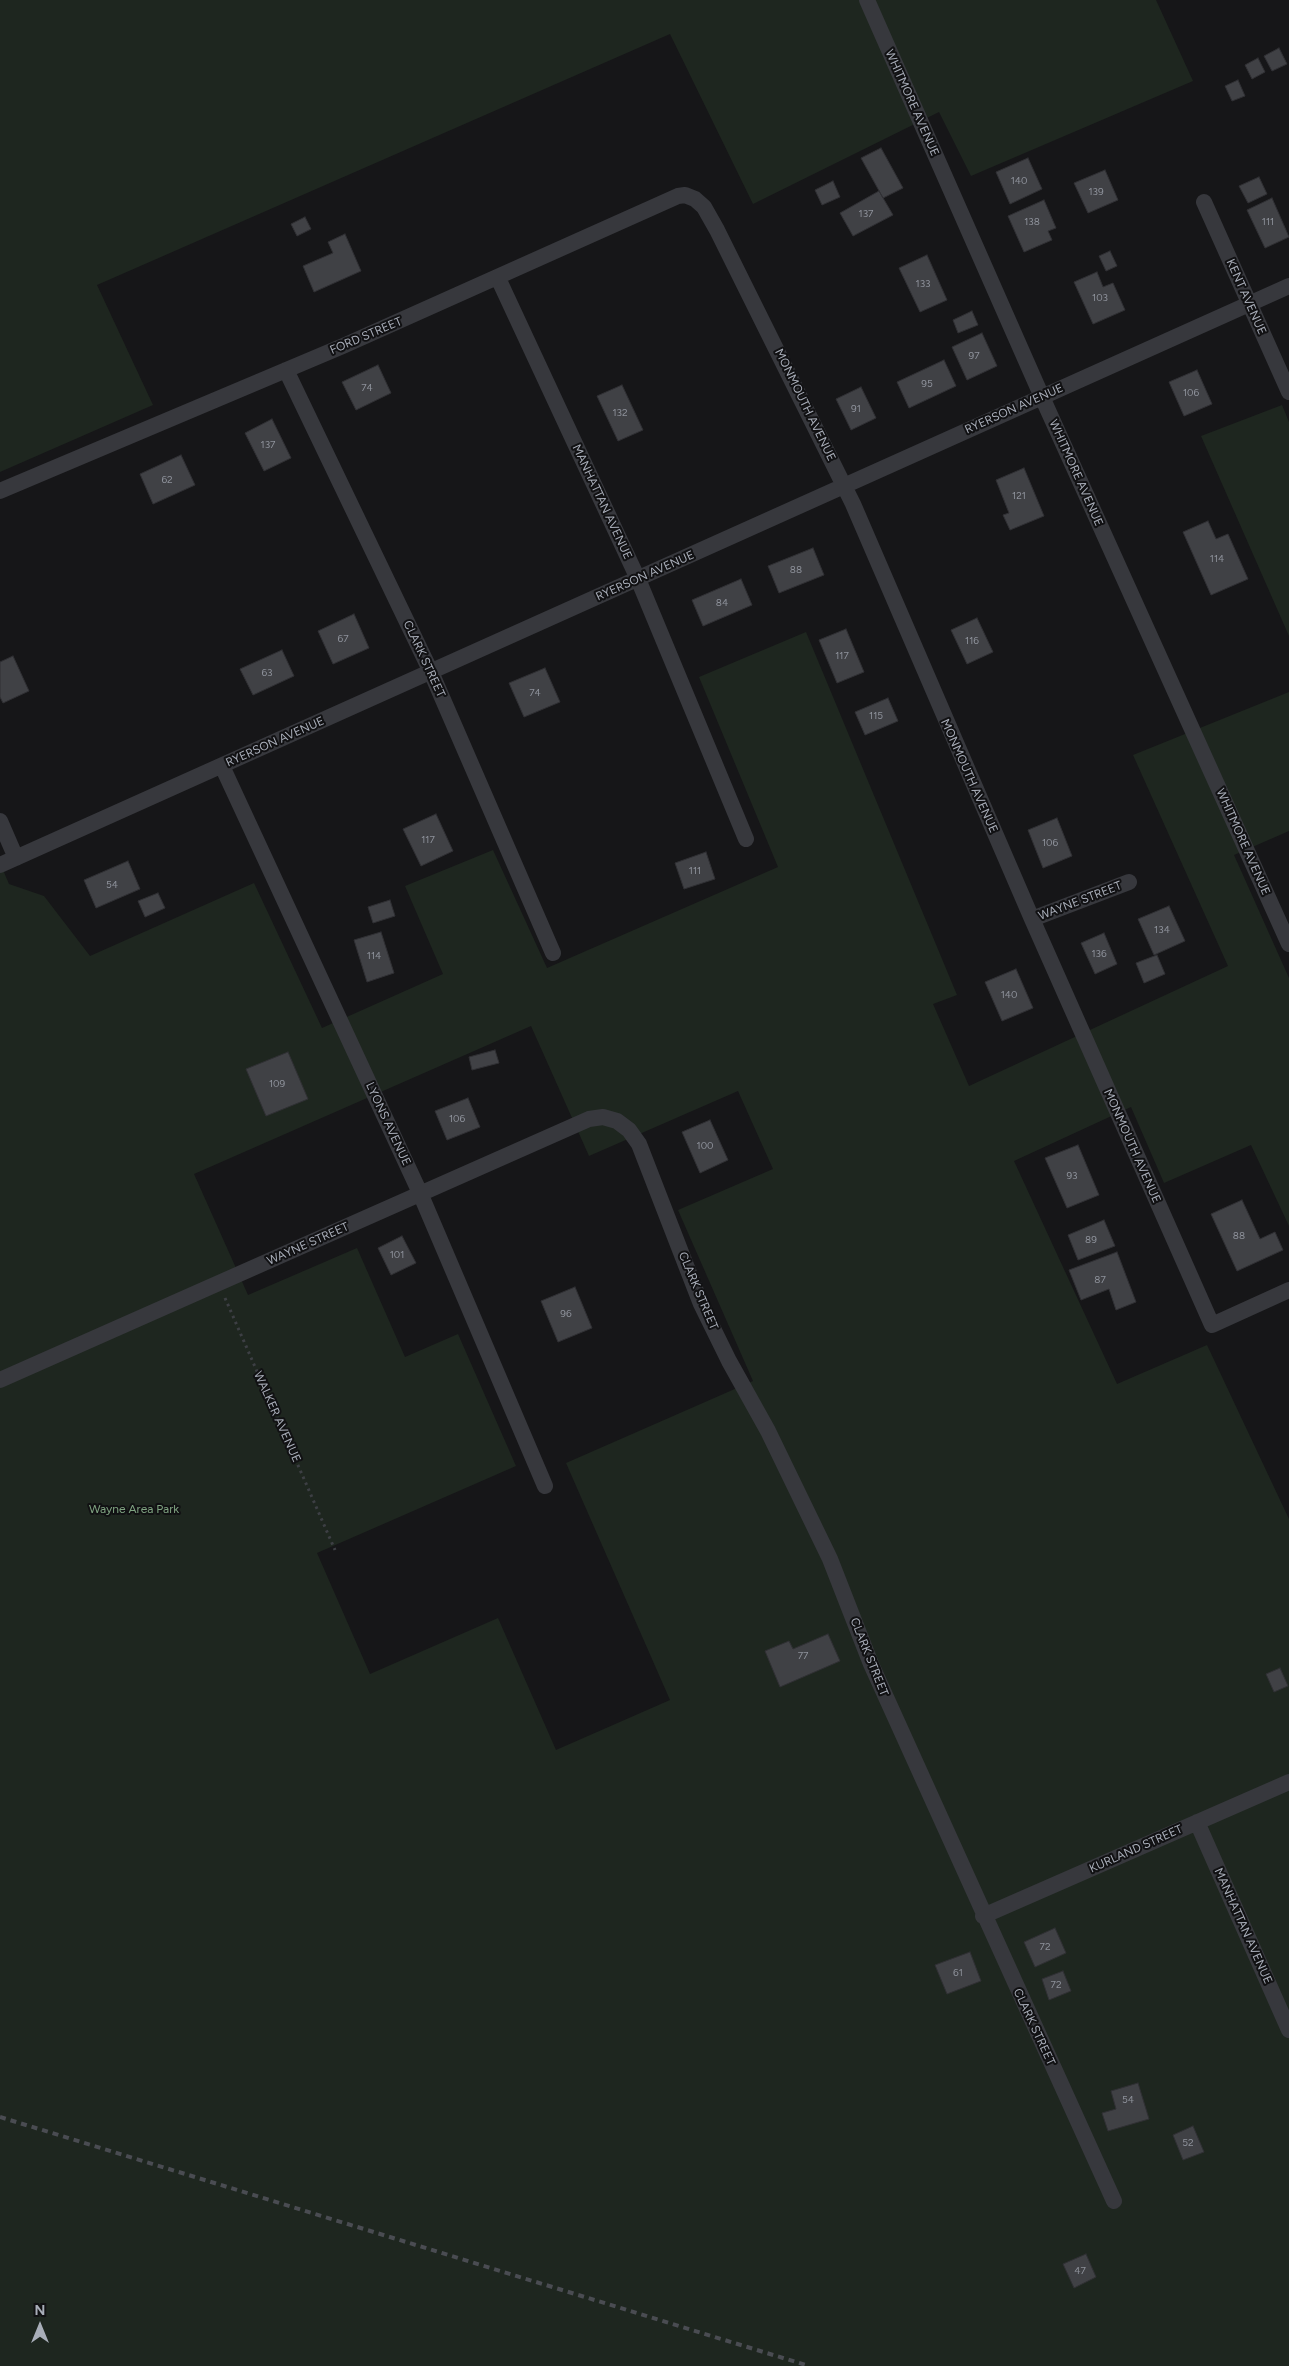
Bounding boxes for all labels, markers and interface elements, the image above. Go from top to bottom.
street label: WHITMORE AVENUE [882,47,942,159]
house number: 140 [1011,175,1027,187]
house number: 139 [1088,186,1104,198]
house number: 137 [859,208,873,220]
house number: 138 [1024,216,1040,228]
house number: 111 [1262,216,1274,228]
street label: KENT AVENUE [1223,257,1269,337]
house number: 133 [915,278,931,290]
house number: 103 [1092,292,1108,304]
street label: FORD STREET [328,314,404,358]
street label: MONMOUTH AVENUE [772,347,838,463]
house number: 97 [968,350,980,362]
house number: 95 [921,378,933,390]
street label: RYERSON AVENUE [963,381,1065,437]
house number: 74 [361,382,373,394]
house number: 106 [1183,387,1199,399]
house number: 91 [851,403,861,415]
house number: 132 [612,407,628,419]
street label: WHITMORE AVENUE [1046,417,1106,529]
house number: 137 [261,439,275,451]
street label: MANHATTAN AVENUE [569,442,635,562]
house number: 62 [161,474,173,486]
house number: 121 [1012,490,1026,502]
street label: RYERSON AVENUE [594,548,696,604]
house number: 114 [1210,553,1224,565]
house number: 88 [790,564,802,576]
house number: 84 [716,597,728,609]
street label: CLARK STREET [400,618,448,700]
house number: 67 [337,633,349,645]
house number: 116 [965,635,979,647]
house number: 117 [835,650,849,662]
house number: 63 [261,667,273,679]
house number: 74 [529,687,541,699]
house number: 115 [869,710,883,722]
street label: RYERSON AVENUE [224,714,326,770]
street label: MONMOUTH AVENUE [937,717,1001,835]
street label: WHITMORE AVENUE [1213,786,1273,898]
house number: 117 [421,834,435,846]
house number: 106 [1042,837,1058,849]
house number: 111 [689,865,701,877]
street label: WAYNE STREET [1036,878,1124,924]
house number: 54 [106,879,118,891]
house number: 134 [1154,924,1170,936]
house number: 136 [1091,948,1107,960]
house number: 114 [367,950,381,962]
house number: 140 [1001,989,1017,1001]
house number: 109 [269,1078,285,1090]
street label: LYONS AVENUE [362,1080,414,1168]
street label: MONMOUTH AVENUE [1100,1087,1164,1205]
house number: 106 [449,1113,465,1125]
house number: 100 [697,1140,713,1152]
house number: 93 [1066,1170,1078,1182]
street label: WAYNE STREET [265,1220,351,1268]
house number: 88 [1233,1230,1245,1242]
house number: 89 [1085,1234,1097,1246]
house number: 101 [390,1249,404,1261]
street label: CLARK STREET [675,1250,721,1332]
house number: 87 [1094,1274,1106,1286]
house number: 96 [560,1308,572,1320]
street label: WALKER AVENUE [250,1369,304,1465]
park label: Wayne Area Park [89,1502,179,1516]
street label: CLARK STREET [847,1616,891,1698]
house number: 77 [798,1650,808,1662]
street label: KURLAND STREET [1087,1822,1185,1876]
street label: MANHATTAN AVENUE [1211,1866,1275,1986]
house number: 72 [1040,1941,1050,1953]
house number: 61 [953,1967,963,1979]
house number: 72 [1051,1979,1061,1991]
street label: CLARK STREET [1010,1986,1058,2068]
house number: 54 [1122,2094,1134,2106]
house number: 52 [1182,2137,1194,2149]
house number: 47 [1074,2265,1086,2277]
north arrow [15,2301,65,2351]
text: N [35,2302,45,2319]

